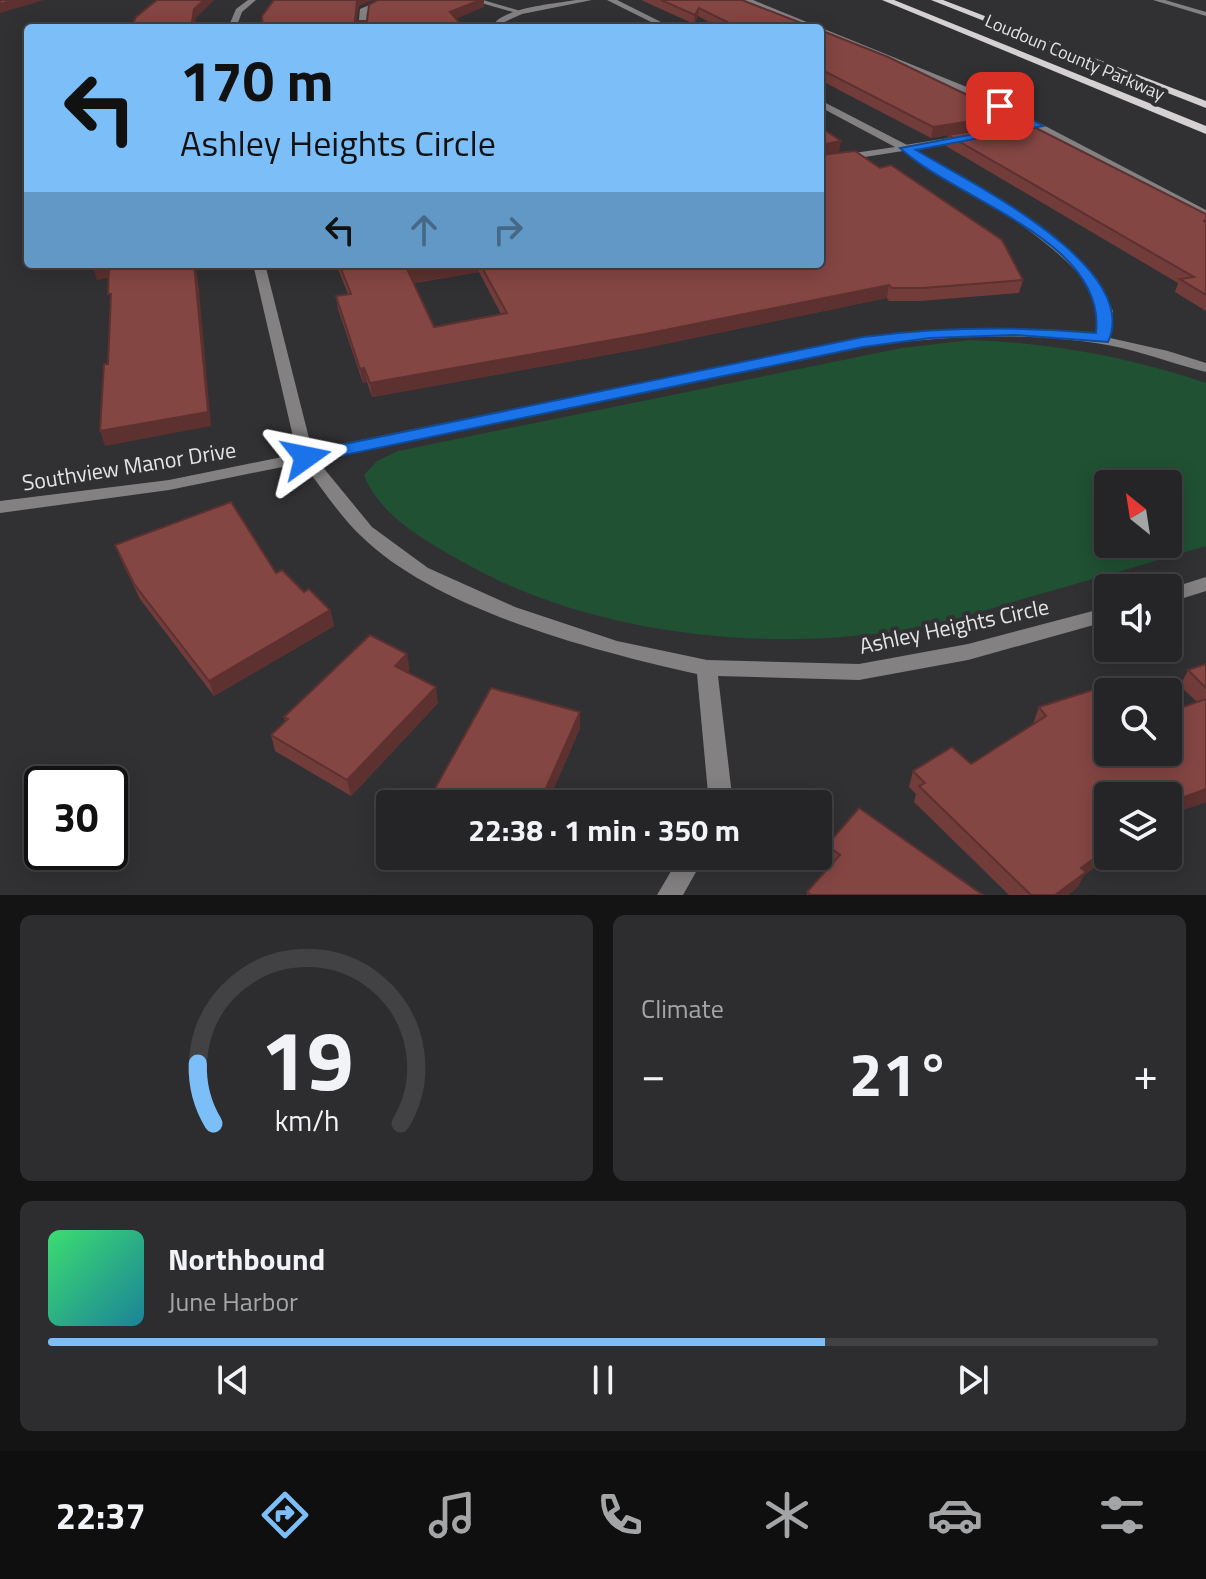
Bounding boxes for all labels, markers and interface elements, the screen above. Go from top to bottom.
street label: Loudoun County Parkway [981,7,1169,107]
text: 170 m [180,38,333,123]
icon: left [48,56,152,160]
pin [966,72,1034,140]
icon: arrive [978,84,1022,128]
text: Ashley Heights Circle [180,115,496,170]
icon: left [318,208,362,252]
icon: ahead [402,208,446,252]
icon: right [486,208,530,252]
position arrow [264,415,348,499]
street label: Southview Manor Drive [20,432,238,500]
north arrow [1094,470,1182,558]
map controls [1094,470,1182,870]
button: sound [1094,574,1182,662]
street label: Ashley Heights Circle [856,589,1052,663]
button: search [1094,678,1182,766]
speed limit sign: 30 [24,766,128,870]
button: layers [1094,782,1182,870]
text: 22:38 · 1 min · 350 m [468,807,740,853]
text: Climate [641,989,724,1028]
text: 19 [260,996,353,1122]
text: 21° [849,1028,950,1119]
text: − [641,1040,666,1107]
text: + [1133,1040,1158,1107]
text: km/h [274,1099,339,1142]
text: Northbound [168,1236,325,1282]
text: June Harbor [168,1282,298,1321]
icon: previous [211,1358,255,1402]
icon: pause [581,1358,625,1402]
icon: next [951,1358,995,1402]
icon: directions [257,1487,313,1543]
icon: music [424,1487,480,1543]
icon: phone [592,1487,648,1543]
icon: climate [759,1487,815,1543]
icon: car [927,1487,983,1543]
icon: filters [1094,1487,1150,1543]
text: 22:37 [56,1488,146,1543]

